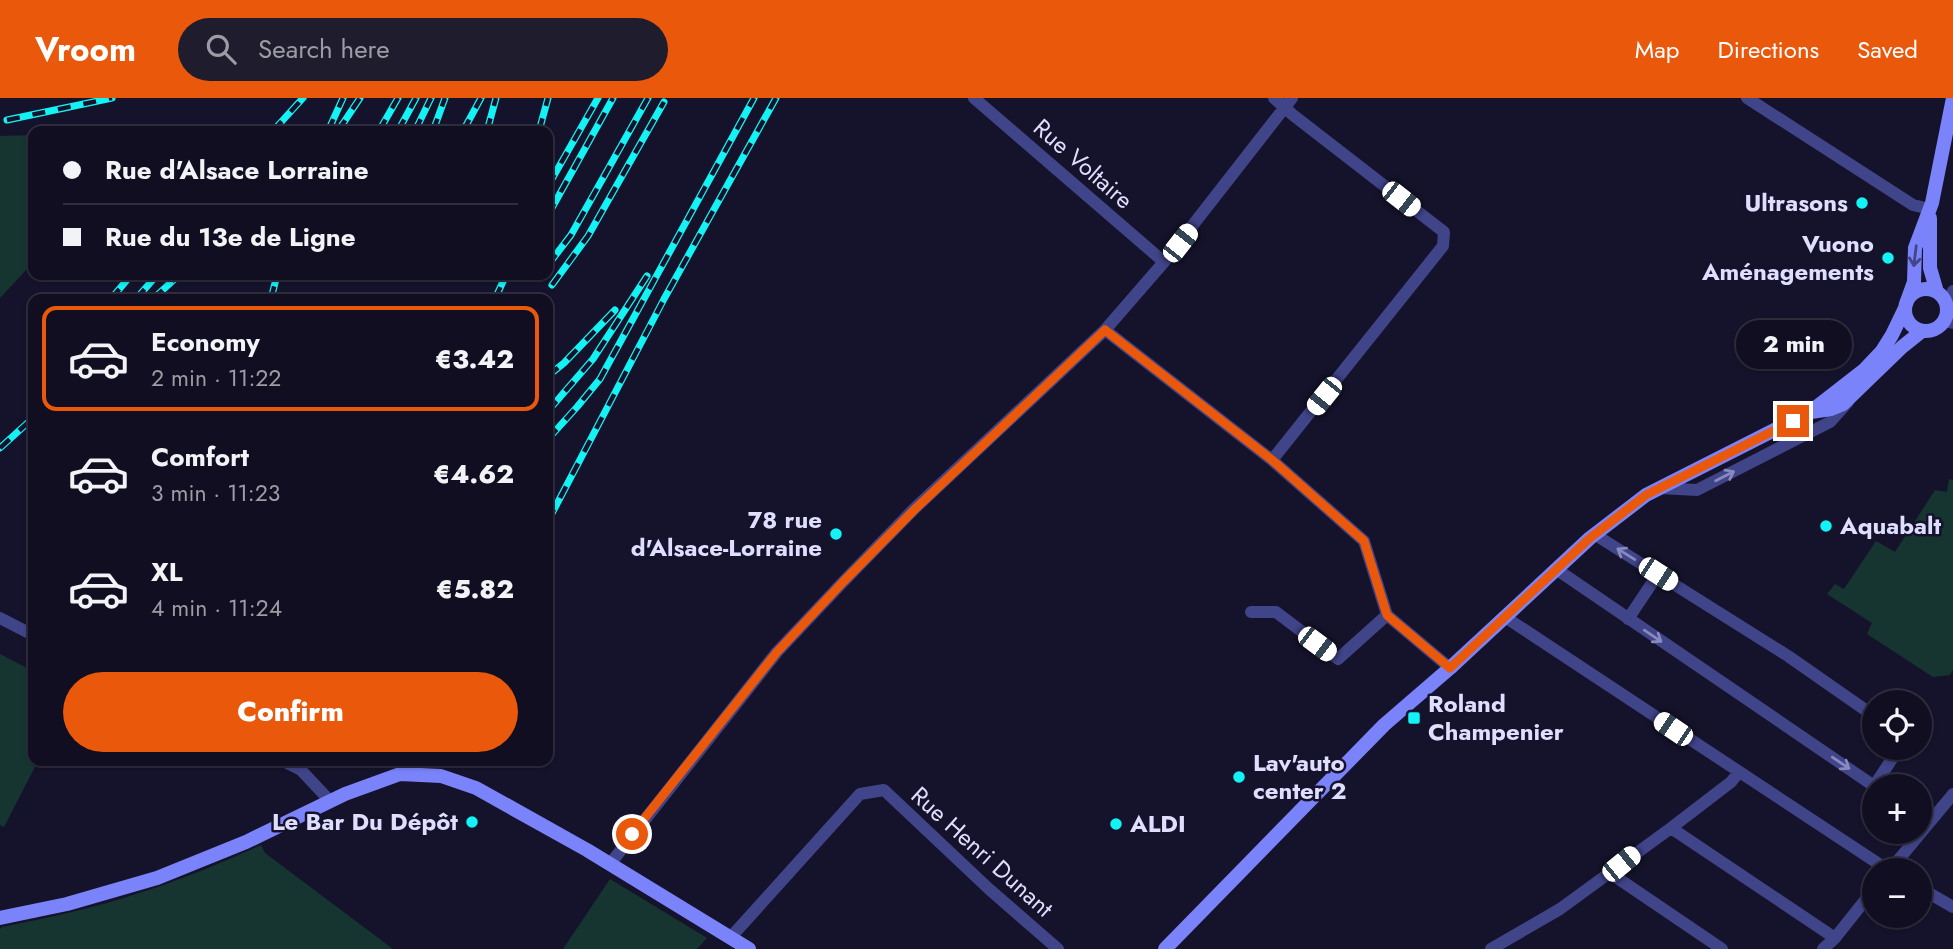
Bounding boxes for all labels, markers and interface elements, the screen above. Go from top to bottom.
search box [178,18,668,81]
text: Vroom [35,26,136,73]
icon: search [202,30,240,68]
text: Search here [258,30,390,68]
text: Map [1635,32,1680,67]
text: Directions [1718,32,1819,67]
text: Saved [1857,32,1918,67]
street label: Rue Voltaire [1026,110,1141,217]
text: Rue d'Alsace Lorraine [105,151,369,189]
car [1378,178,1425,220]
place label: Ultrasons [1744,185,1848,220]
marker: Ultrasons [1854,195,1870,211]
text: Rue du 13e de Ligne [105,218,356,256]
car [1159,220,1202,266]
place label: Vuono Aménagements [1701,226,1874,289]
one-way arrow [1909,244,1922,267]
marker: Vuono Aménagements [1880,250,1896,266]
callout: 2 min [1735,320,1851,368]
text: Economy [151,323,260,361]
icon: car [67,327,130,390]
text: 2 min [1763,327,1825,361]
text: €3.42 [435,340,514,378]
text: 2 min · 11:22 [151,361,281,395]
car [1303,373,1346,419]
route end [1777,405,1809,437]
text: Comfort [151,438,249,476]
icon: car [67,442,130,505]
text: €4.62 [433,455,514,493]
one-way arrow [1714,468,1735,482]
text: 3 min · 11:23 [151,476,280,510]
place label: 78 rue d'Alsace-Lorraine [631,502,822,565]
place label: Aquabalt [1839,508,1941,543]
marker: Aquabalt [1818,518,1834,534]
marker: 78 rue d'Alsace-Lorraine [828,526,844,542]
one-way arrow [1617,547,1637,561]
text: XL [151,553,183,591]
car [1635,554,1682,594]
icon: car [67,557,130,620]
text: €5.82 [436,570,514,608]
text: 4 min · 11:24 [151,591,282,625]
car [1294,623,1341,665]
one-way arrow [1642,629,1662,643]
button: Confirm [63,672,518,752]
place label: Roland Champenier [1428,686,1564,749]
map controls [1862,690,1932,928]
button: locate [1862,690,1932,760]
car [1650,709,1697,749]
marker: Roland Champenier [1406,710,1422,726]
place label: Lav'auto center 2 [1253,745,1347,808]
one-way arrow [1831,756,1850,770]
marker: Lav'auto center 2 [1231,769,1247,785]
button: + [1862,774,1932,844]
street label: Rue Henri Dunant [903,778,1061,925]
place label: Le Bar Du Dépôt [272,804,458,839]
place label: ALDI [1129,806,1186,841]
marker: Le Bar Du Dépôt [464,814,480,830]
marker: ALDI [1108,816,1124,832]
route start [616,818,648,850]
car [1599,843,1644,885]
button: − [1862,858,1932,928]

